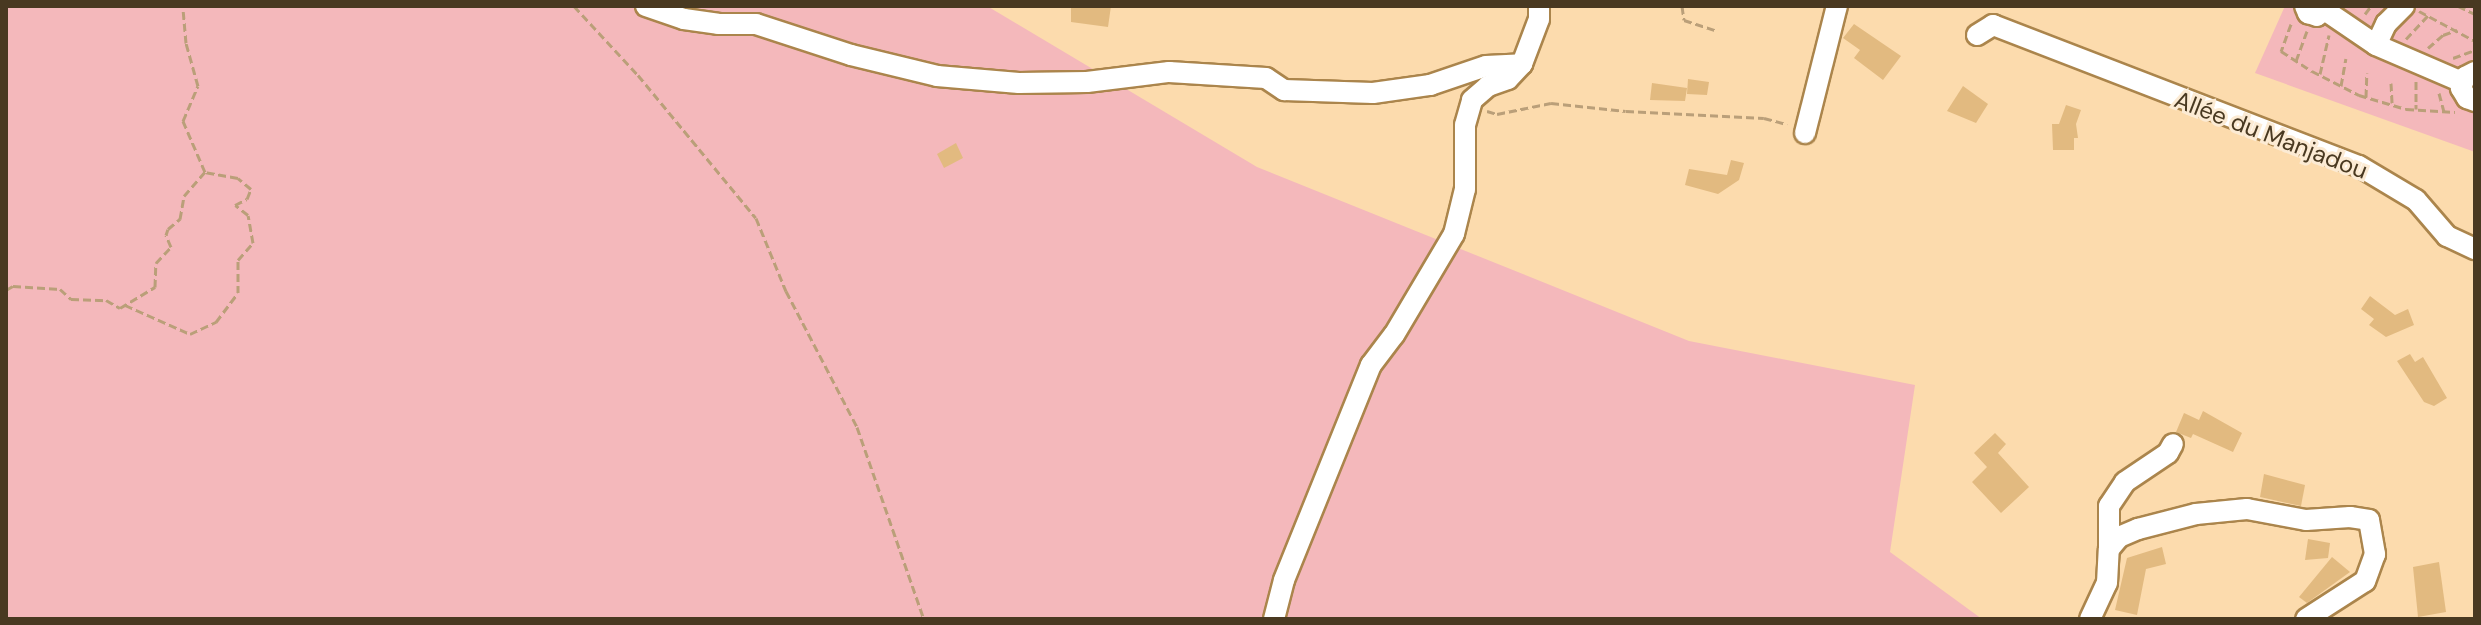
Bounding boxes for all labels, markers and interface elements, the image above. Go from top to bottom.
street label: Allée du Manjadou [2170,85,2372,185]

